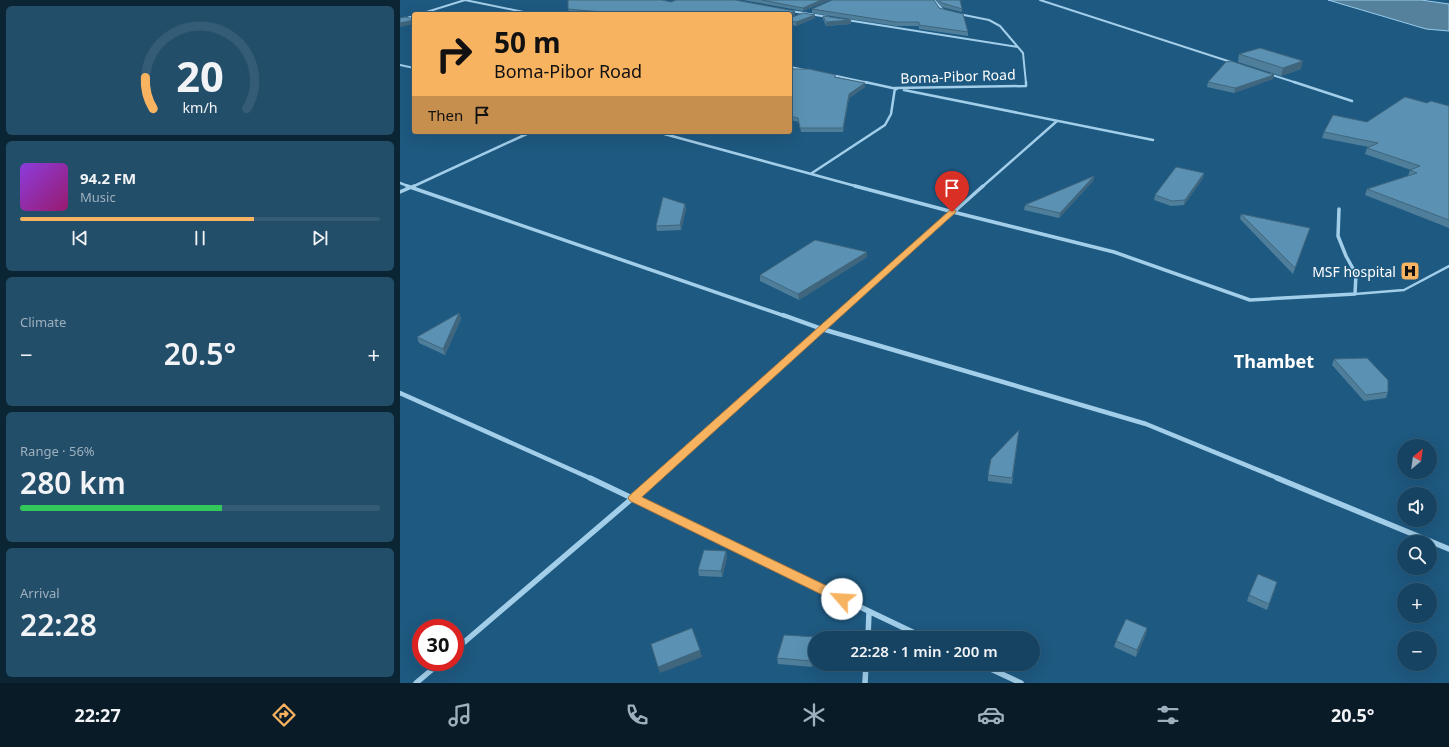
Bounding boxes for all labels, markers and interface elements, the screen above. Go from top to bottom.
text: 50 m [494,23,561,61]
icon: right [428,28,480,80]
text: 20 [176,48,224,104]
text: Boma-Pibor Road [494,59,642,83]
street label: Boma-Pibor Road [900,64,1016,88]
text: km/h [182,97,218,116]
icon: arrive [471,104,493,126]
text: Then [428,105,463,125]
text: 94.2 FM [80,168,136,188]
pin [935,171,969,212]
icon: arrive [941,177,963,199]
text: Music [80,188,116,206]
icon: previous [69,227,91,249]
icon: pause [189,227,211,249]
icon: next [309,227,331,249]
hospital icon: MSF hospital [1399,260,1421,282]
place label: MSF hospital [1312,262,1396,281]
text: Climate [20,313,66,331]
text: 20.5° [164,333,236,374]
text: − [20,339,33,369]
text: + [367,339,380,369]
district label: Thambet [1234,349,1314,373]
north arrow [1397,439,1437,479]
map controls [1397,439,1437,671]
text: Range · 56% [20,442,95,460]
text: 280 km [20,462,126,503]
button: sound [1397,487,1437,527]
button: search [1397,535,1437,575]
position arrow [821,578,863,620]
button: + [1397,583,1437,623]
text: Arrival [20,584,60,602]
text: 22:28 [20,604,97,645]
speed limit sign: 30 [412,619,464,671]
button: − [1397,631,1437,671]
text: 22:28 · 1 min · 200 m [850,641,998,661]
icon: directions [270,701,298,729]
icon: music [446,701,474,729]
icon: phone [623,701,651,729]
icon: climate [800,701,828,729]
icon: car [977,701,1005,729]
icon: filters [1154,701,1182,729]
text: 22:27 [74,703,121,727]
text: 20.5° [1331,703,1375,727]

